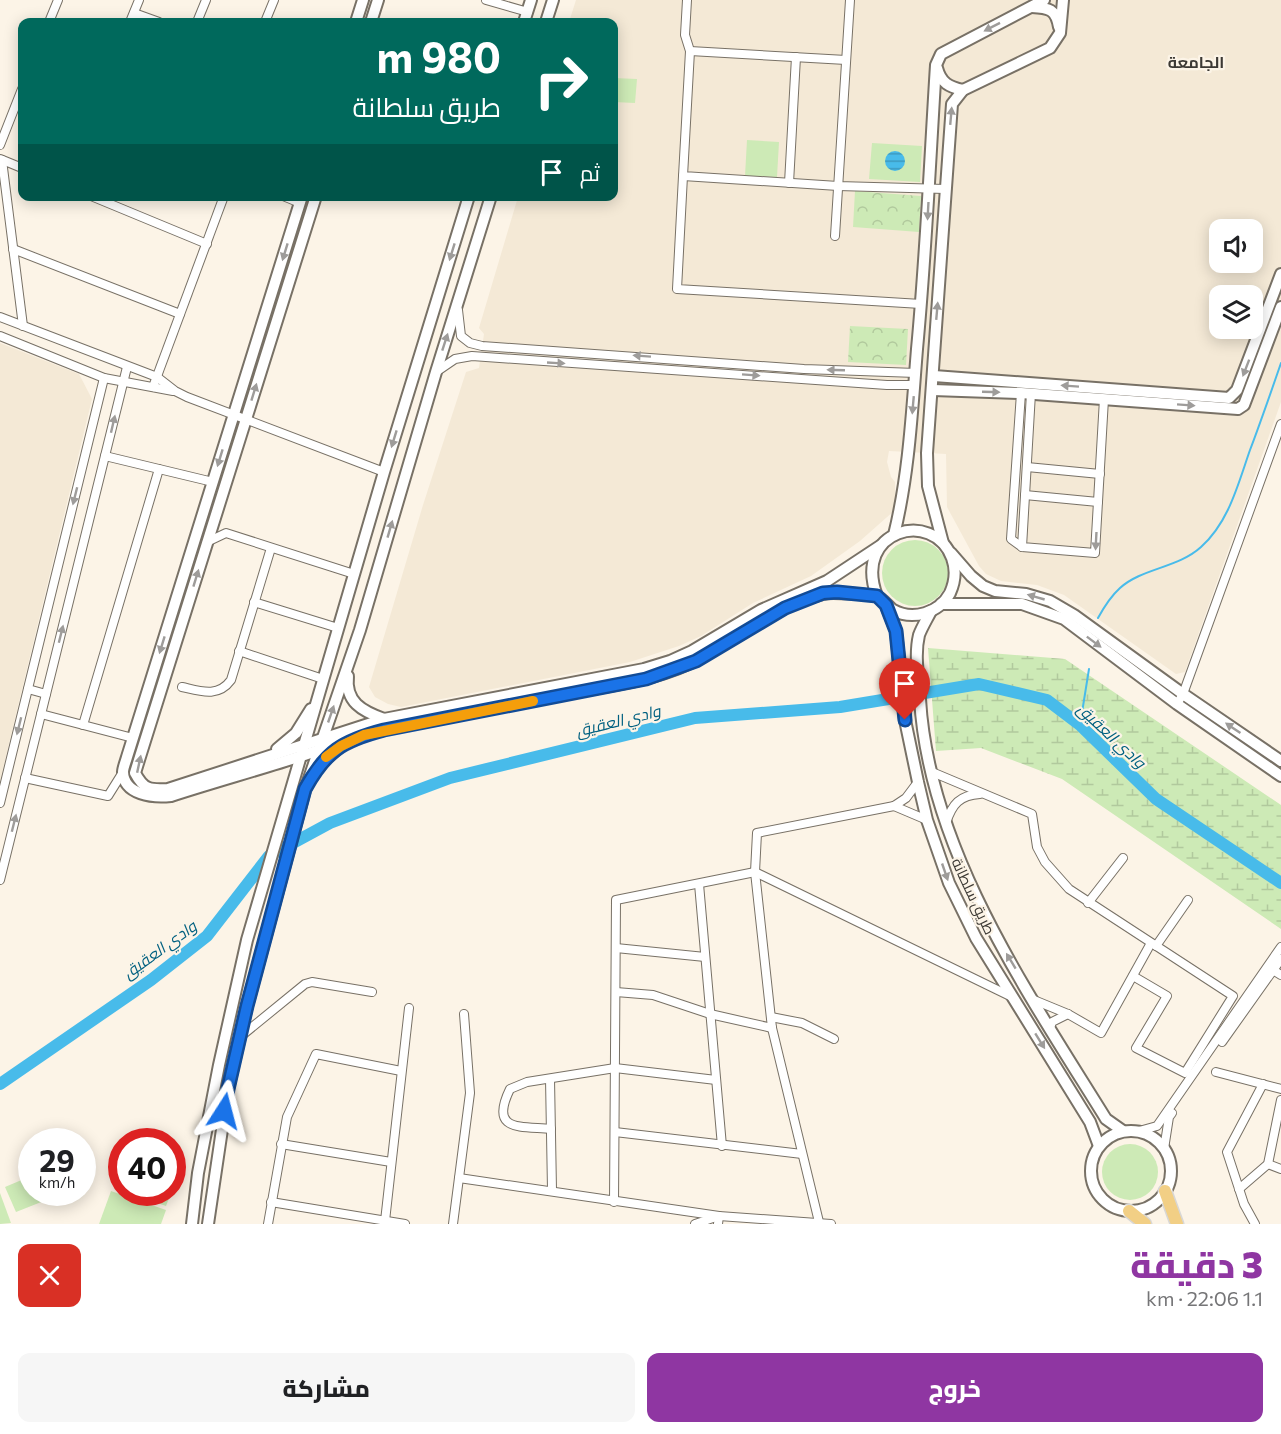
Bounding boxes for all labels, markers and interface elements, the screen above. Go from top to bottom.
one-way arrow [983,22,1000,31]
text: 980 m [377,30,501,82]
icon: right [522,42,600,120]
district label: الجامعة [1168,52,1224,71]
text: طريق سلطانة [353,90,501,123]
one-way arrow [946,107,956,126]
icon: arrive [535,156,568,189]
text: ثم [580,159,600,186]
one-way arrow [924,201,933,220]
map controls [1209,219,1263,339]
button: sound [1209,219,1263,273]
one-way arrow [280,243,289,261]
one-way arrow [447,243,456,261]
button: layers [1209,285,1263,339]
one-way arrow [932,301,942,320]
one-way arrow [441,333,451,351]
one-way arrow [632,351,651,361]
one-way arrow [547,358,566,368]
one-way arrow [1240,359,1250,377]
one-way arrow [827,366,846,375]
one-way arrow [741,371,760,380]
one-way arrow [1060,381,1079,391]
one-way arrow [250,383,260,401]
one-way arrow [982,387,1001,396]
one-way arrow [908,396,918,415]
one-way arrow [1176,400,1195,410]
one-way arrow [108,415,118,433]
one-way arrow [389,430,398,448]
one-way arrow [215,450,224,468]
one-way arrow [69,486,79,505]
one-way arrow [386,519,395,537]
one-way arrow [1091,532,1100,551]
one-way arrow [192,569,201,587]
one-way arrow [1027,592,1045,601]
one-way arrow [57,624,67,643]
one-way arrow [157,636,166,654]
one-way arrow [1086,636,1102,648]
pin [879,658,930,720]
icon: arrive [888,667,921,700]
water label: وادي العقيق [1071,699,1151,775]
water label: وادي العقيق [574,700,664,744]
one-way arrow [326,705,336,723]
one-way arrow [13,717,23,735]
one-way arrow [1225,722,1241,734]
one-way arrow [134,755,144,774]
one-way arrow [10,814,20,832]
street label: طريق سلطانة [947,855,1000,938]
one-way arrow [940,863,950,881]
water label: وادي العقيق [119,915,203,985]
one-way arrow [1005,953,1016,969]
one-way arrow [1034,1033,1045,1049]
position arrow [192,1079,256,1143]
speed limit sign: 40 [108,1128,186,1206]
text: 29 [39,1141,75,1178]
text: km/h [39,1173,75,1191]
text: 3 دقيقة [1130,1241,1263,1285]
button: close [18,1244,81,1307]
text: 1.1 km · 22:06 [1146,1286,1263,1310]
button: مشاركة [18,1353,635,1422]
button: خروج [647,1353,1263,1422]

